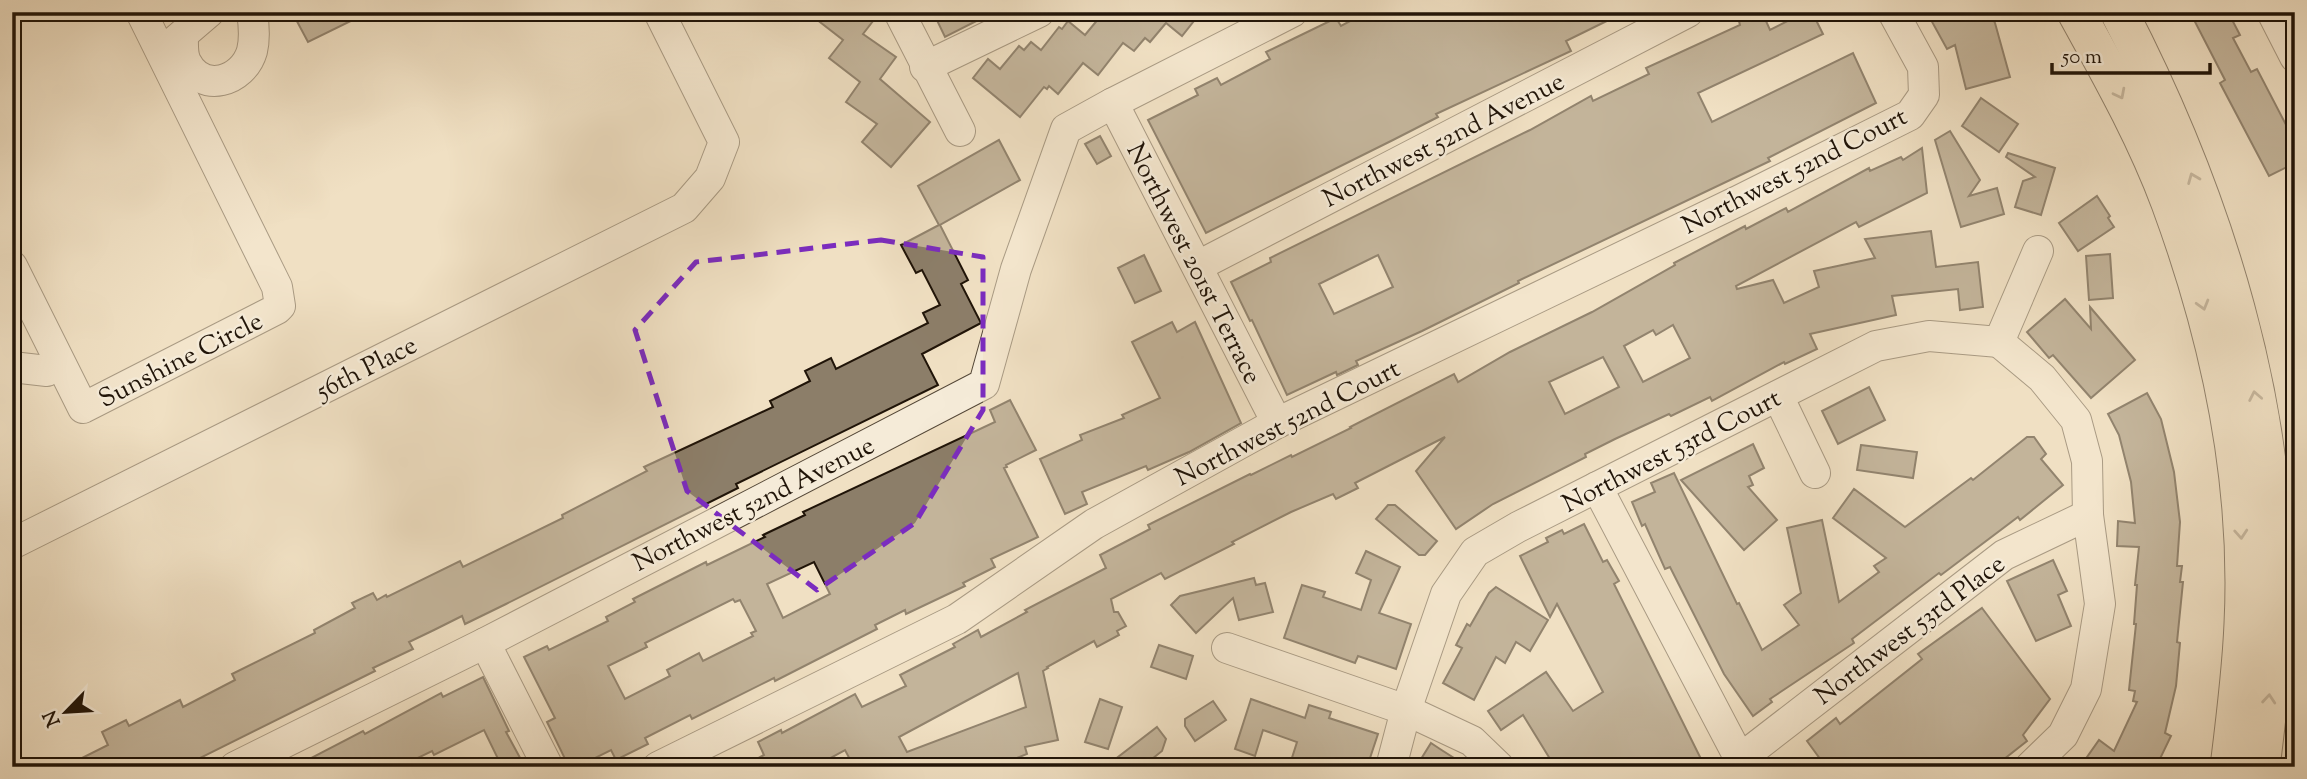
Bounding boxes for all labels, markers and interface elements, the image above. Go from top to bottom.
scale bar [2052,32,2209,76]
text: 50 m [2061,43,2102,73]
street label: Northwest 52nd Avenue [1317,64,1571,218]
one-way arrow [2112,87,2125,99]
street label: Northwest 52nd Court [1676,99,1914,245]
street label: Northwest 201st Terrace [1116,137,1270,391]
one-way arrow [2188,172,2202,184]
one-way arrow [2195,299,2209,311]
street label: Sunshine Circle [93,304,270,419]
street label: 56th Place [308,328,424,411]
street label: Northwest 52nd Court [1169,351,1407,497]
street label: Northwest 53rd Court [1556,381,1788,523]
one-way arrow [2248,390,2263,402]
street label: Northwest 52nd Avenue [627,428,881,582]
one-way arrow [2233,529,2248,540]
street label: Northwest 53rd Place [1807,547,2014,715]
north arrow [32,678,102,748]
one-way arrow [2261,693,2276,704]
text: N [37,706,68,731]

